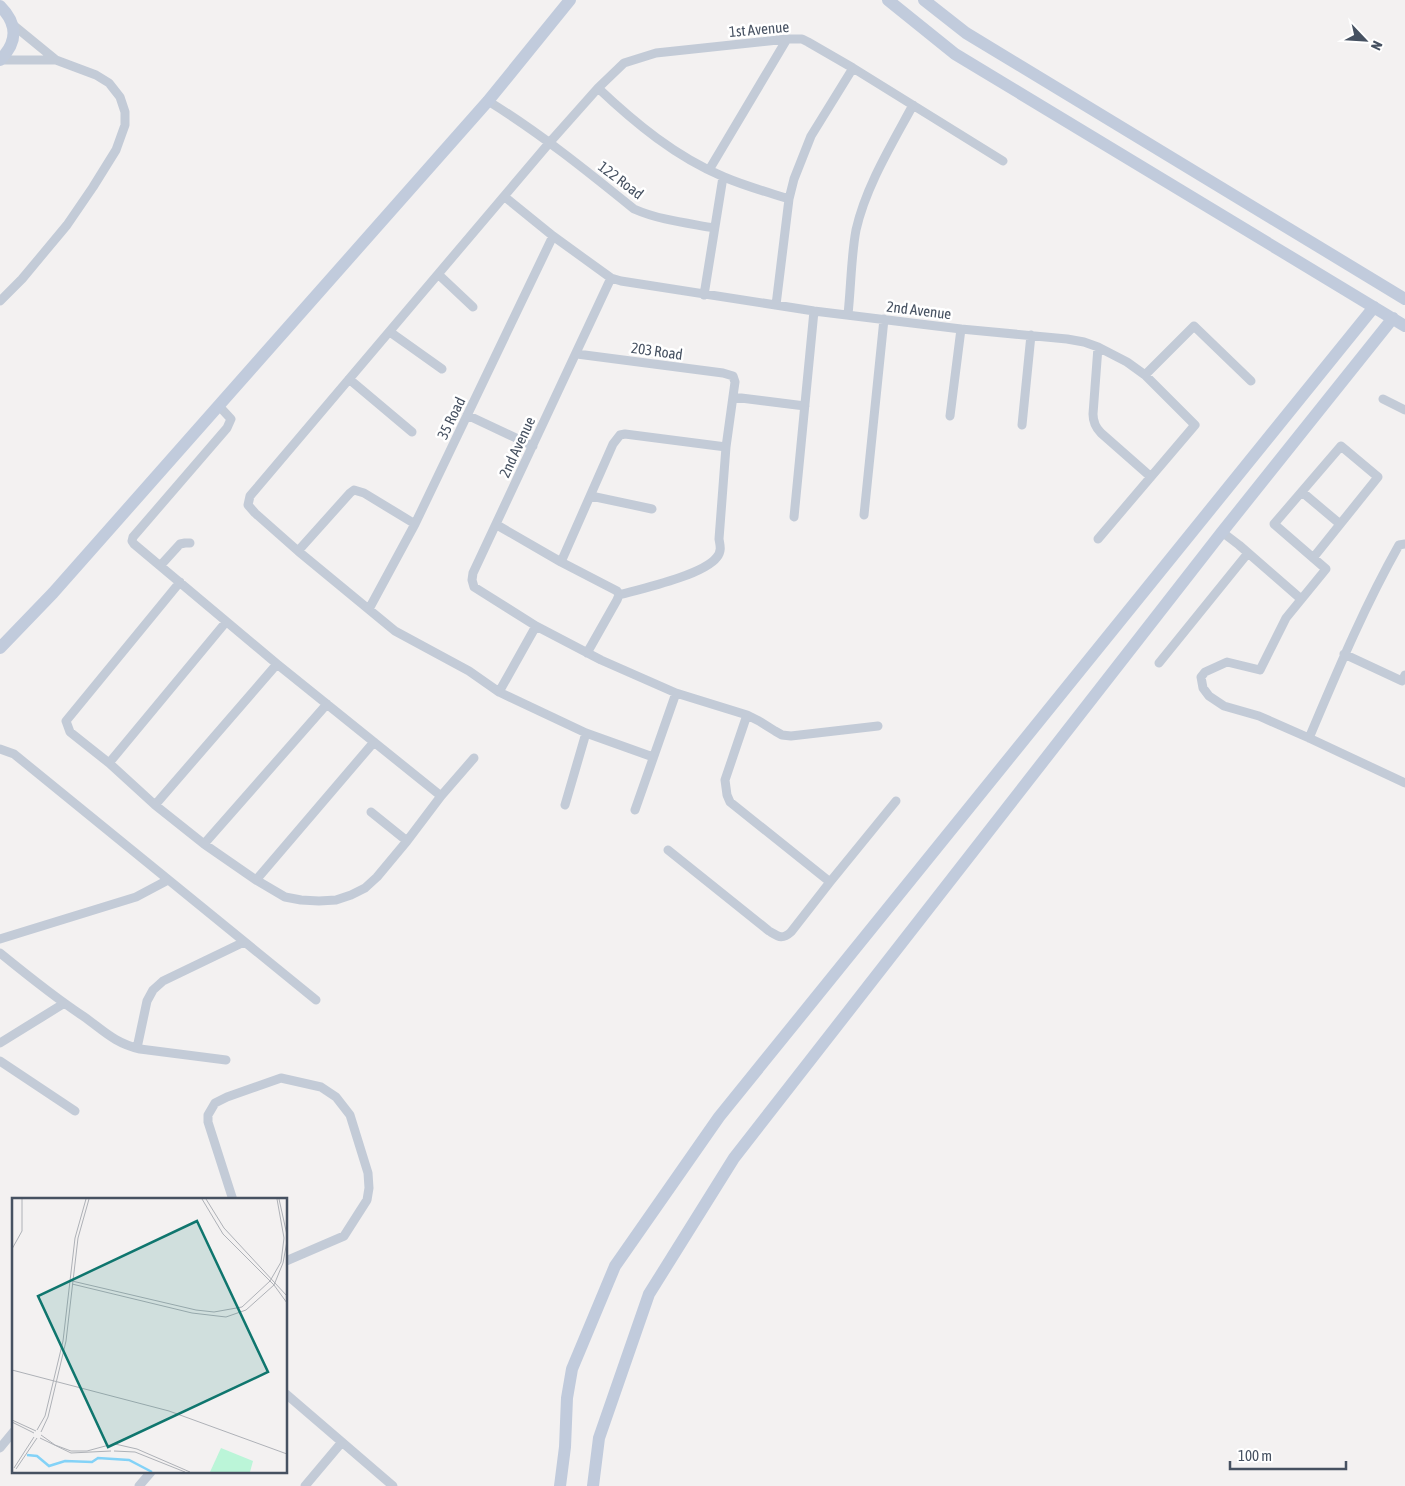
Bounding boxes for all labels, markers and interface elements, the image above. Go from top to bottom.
north arrow [1340,15,1390,65]
street label: 1st Avenue [728,18,790,40]
text: N [1368,38,1386,53]
street label: 122 Road [595,158,647,202]
street label: 2nd Avenue [886,298,952,322]
street label: 203 Road [630,339,684,363]
street label: 35 Road [434,394,468,442]
street label: 2nd Avenue [496,414,539,480]
inset map [12,1198,288,1474]
scale bar [1230,1438,1346,1470]
text: 100 m [1238,1447,1272,1464]

